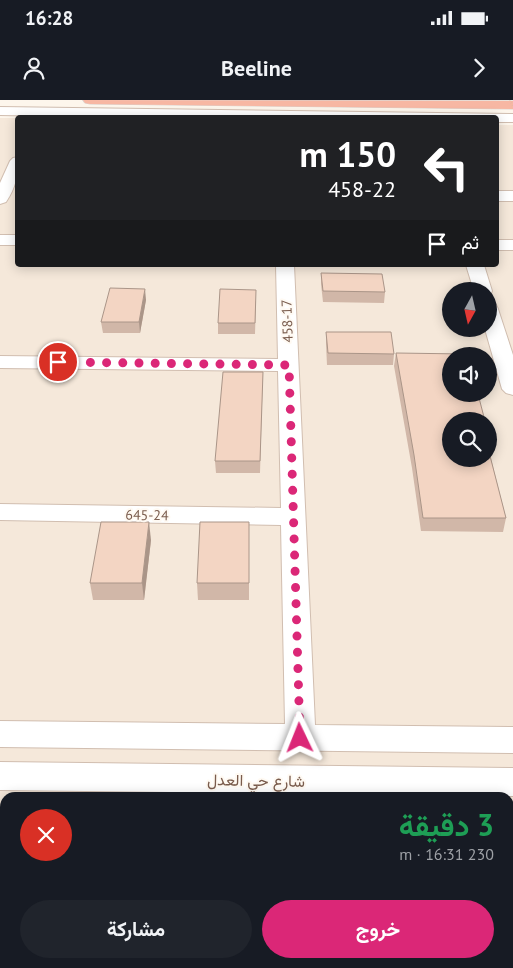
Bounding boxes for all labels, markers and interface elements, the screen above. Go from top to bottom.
text: 16:28 [25,6,73,30]
icon: person [20,54,48,82]
text: Beeline [221,54,292,82]
icon: forward [465,54,493,82]
text: 150 m [299,131,396,177]
icon: left [414,135,479,200]
text: 458-22 [328,175,396,203]
icon: arrive [423,230,451,258]
text: ثم [461,230,479,254]
north arrow [442,282,498,338]
map controls [442,282,497,467]
street label: 458-17 [277,299,297,343]
pin [37,341,79,383]
button: sound [442,347,497,402]
icon: arrive [44,348,72,376]
button: search [442,412,497,467]
street label: 645-24 [125,506,169,524]
position arrow [273,711,325,763]
street label: شارع حي العدل [207,769,305,795]
text: 3 دقيقة [399,805,494,844]
button: close [20,809,72,861]
text: 230 m · 16:31 [399,844,494,864]
button: مشاركة [20,900,252,958]
button: خروج [262,900,494,958]

